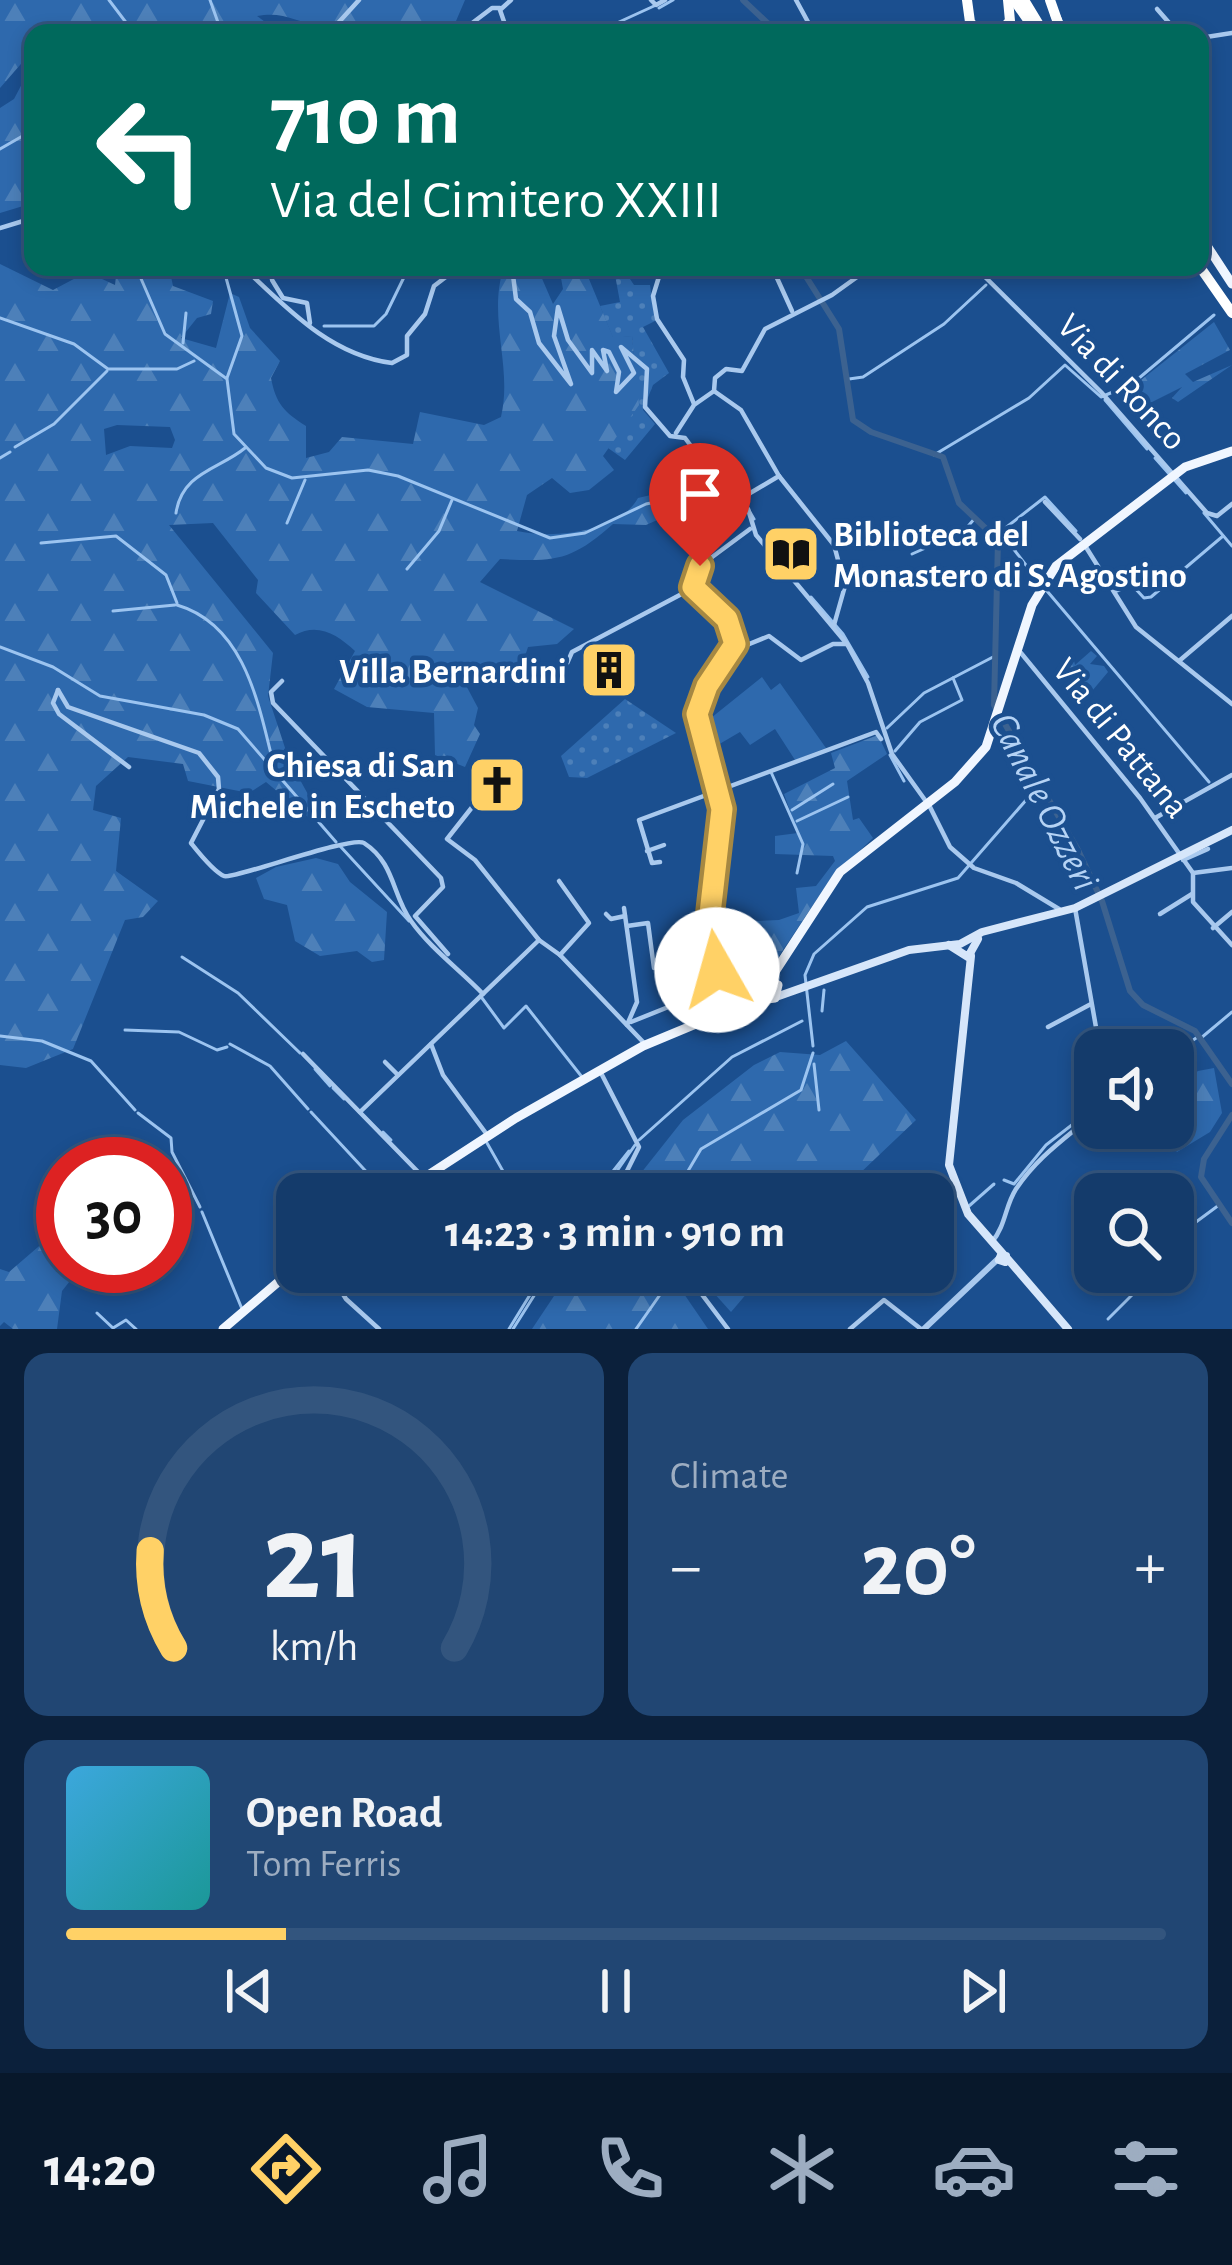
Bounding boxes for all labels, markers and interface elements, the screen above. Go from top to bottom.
icon: left [72,72,228,228]
text: 710 m [270,76,461,160]
text: Via del Cimitero XXIII [270,174,722,228]
street label: Via di Ronco [1050,308,1193,457]
pin [649,443,751,566]
icon: arrive [667,461,733,527]
place label: Biblioteca del Monastero di S. Agostino [833,517,1187,594]
library icon: Biblioteca del Monastero di S. Agostino [760,523,822,585]
building icon: Villa Bernardini [578,639,640,701]
street label: Via di Pattana [1045,652,1195,825]
place label: Villa Bernardini [339,654,567,690]
water label: Canale Ozzeri [983,707,1105,897]
place label: Chiesa di San Michele in Escheto [190,748,455,825]
church icon: Chiesa di San Michele in Escheto [466,754,528,816]
position arrow [654,907,780,1033]
map controls [1074,1029,1194,1293]
button: sound [1074,1029,1194,1149]
speed limit sign: 30 [36,1137,192,1293]
button: search [1074,1173,1194,1293]
text: 14:23 · 3 min · 910 m [445,1210,785,1255]
text: Climate [670,1457,788,1496]
text: 21 [262,1497,366,1622]
text: 20° [860,1522,976,1612]
text: − [670,1534,702,1600]
text: + [1134,1534,1166,1600]
text: km/h [270,1625,358,1668]
text: Open Road [246,1791,443,1836]
text: Tom Ferris [246,1845,402,1884]
icon: previous [216,1958,282,2024]
icon: pause [583,1958,649,2024]
icon: next [950,1958,1016,2024]
icon: directions [244,2127,328,2211]
icon: music [416,2127,500,2211]
icon: phone [588,2127,672,2211]
icon: climate [760,2127,844,2211]
icon: car [932,2127,1016,2211]
icon: filters [1104,2127,1188,2211]
text: 14:20 [44,2142,157,2196]

